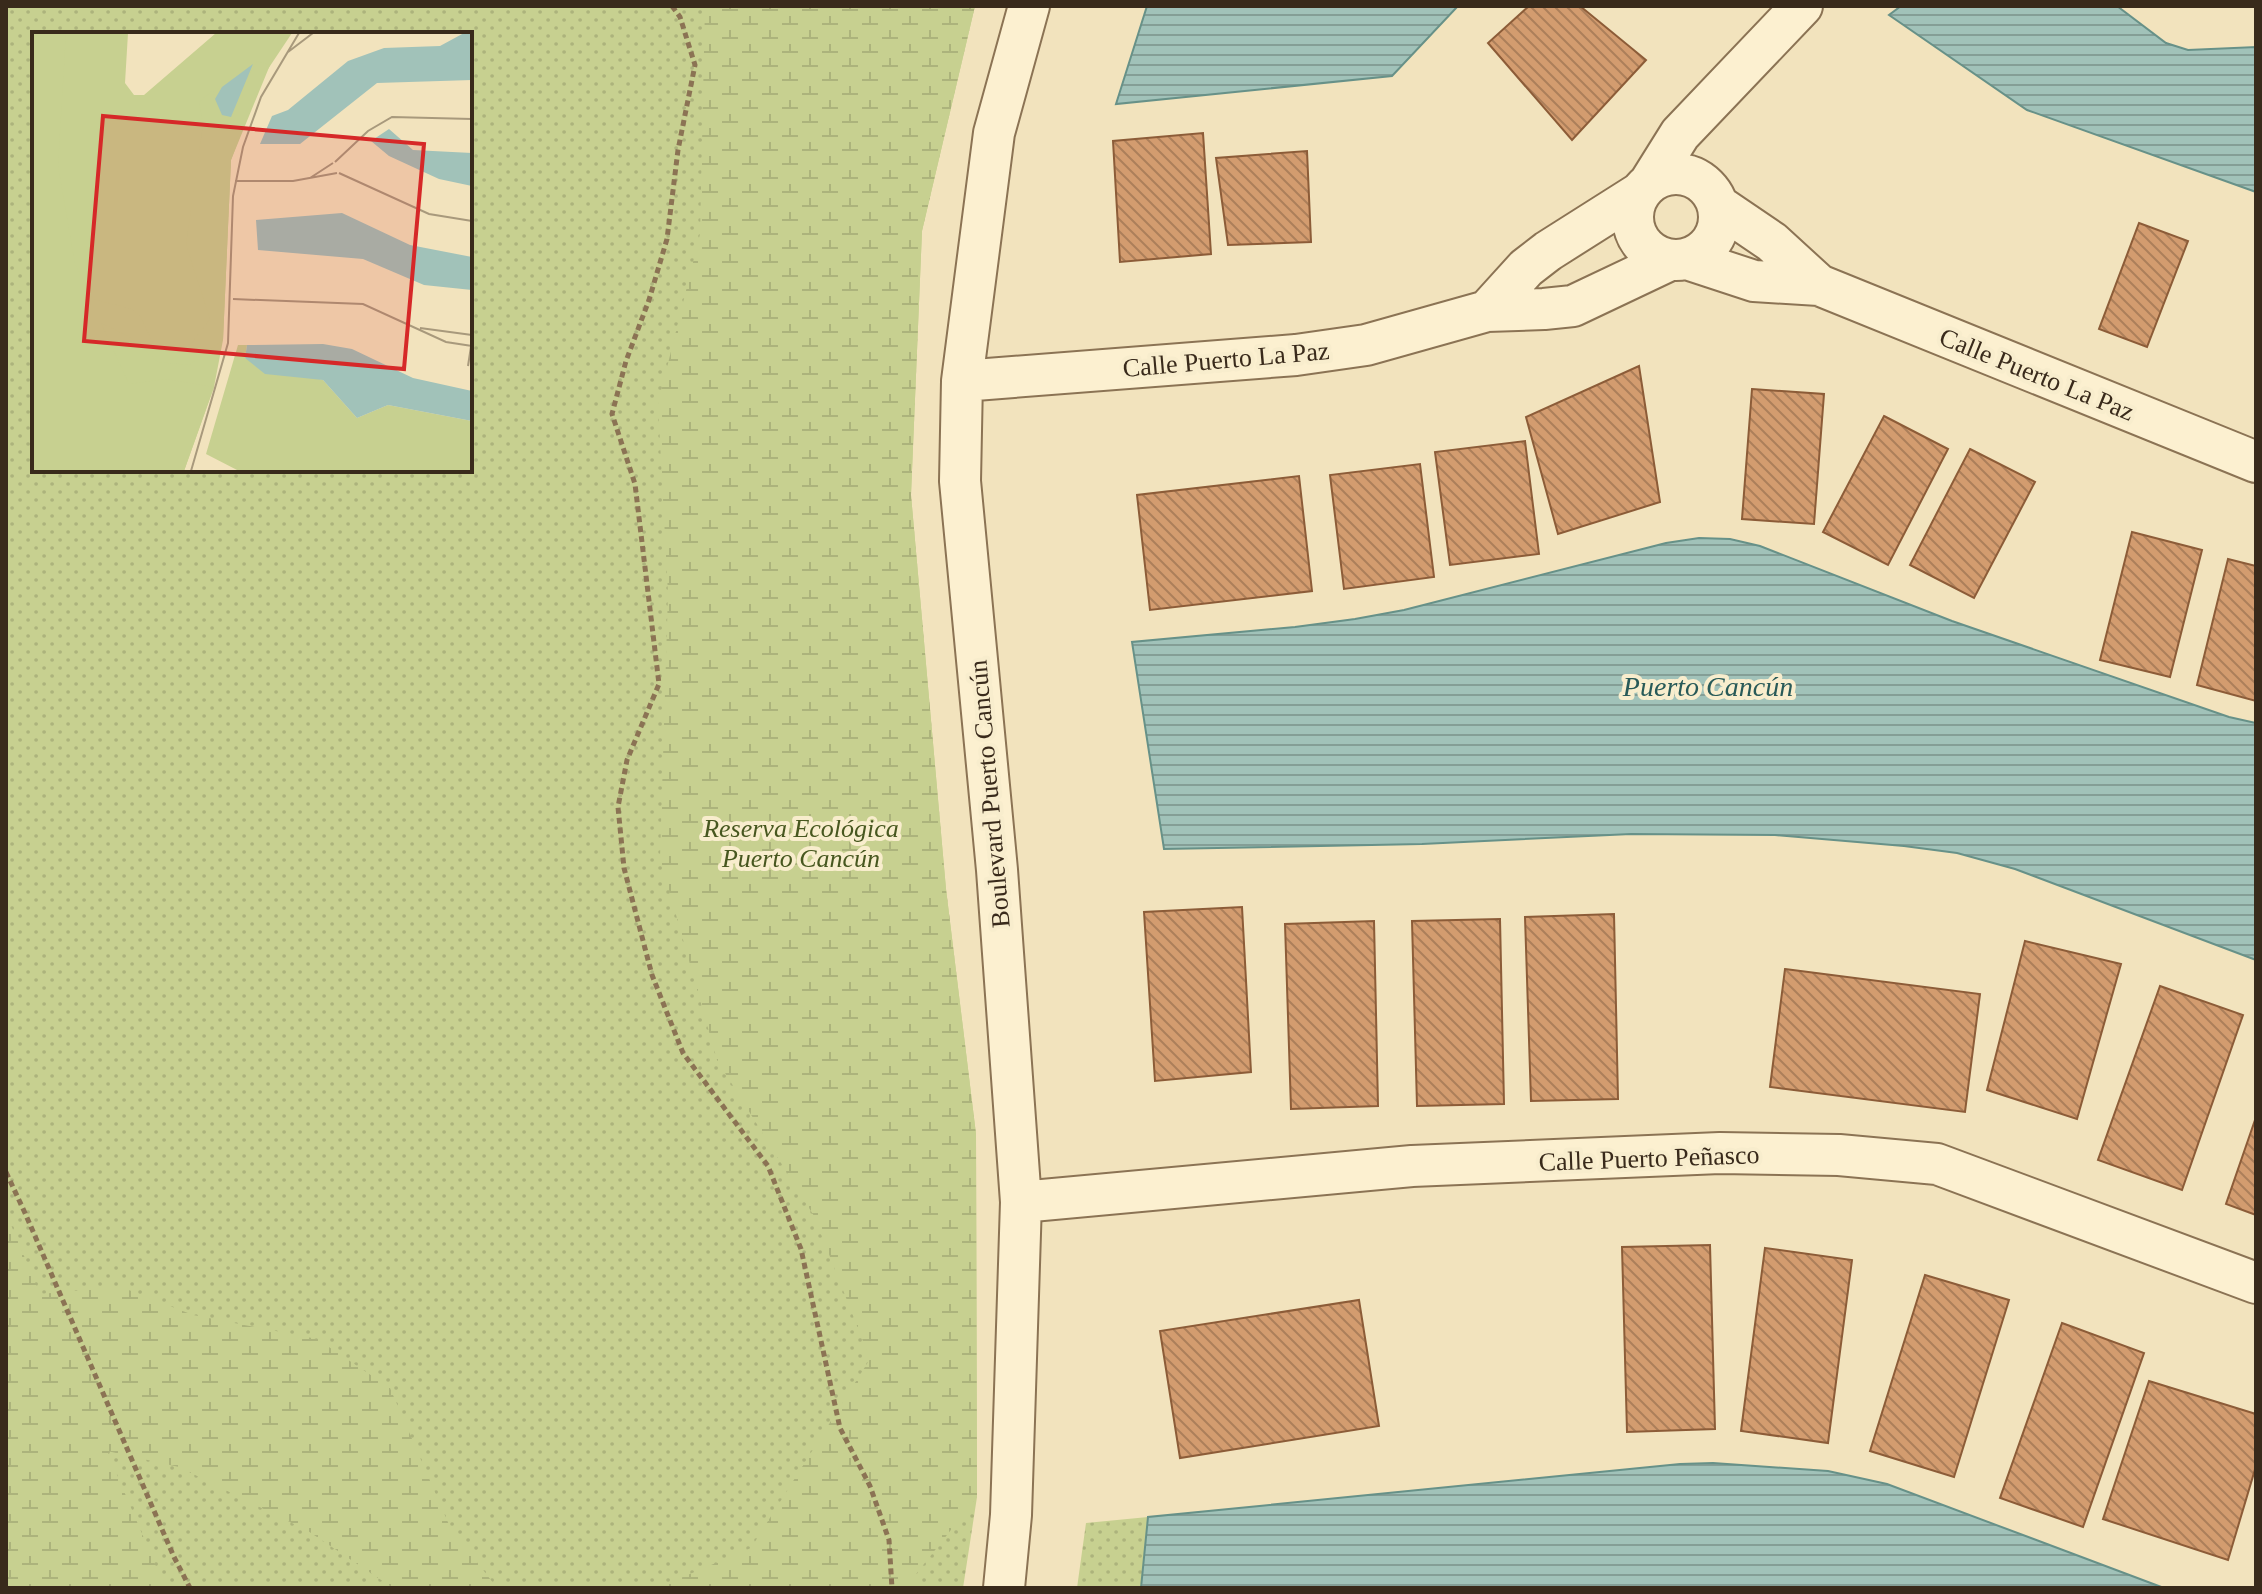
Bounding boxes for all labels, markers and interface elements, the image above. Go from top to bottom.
inset map [32,32,472,472]
street label: Calle Puerto La Paz [1935,322,2138,427]
street label: Calle Puerto La Paz [1122,336,1331,383]
street label: Boulevard Puerto Cancún [963,659,1016,929]
water label: Puerto Cancún [1622,671,1793,702]
park label: Reserva Ecológica Puerto Cancún [702,814,899,873]
street label: Calle Puerto Peñasco [1538,1140,1760,1177]

